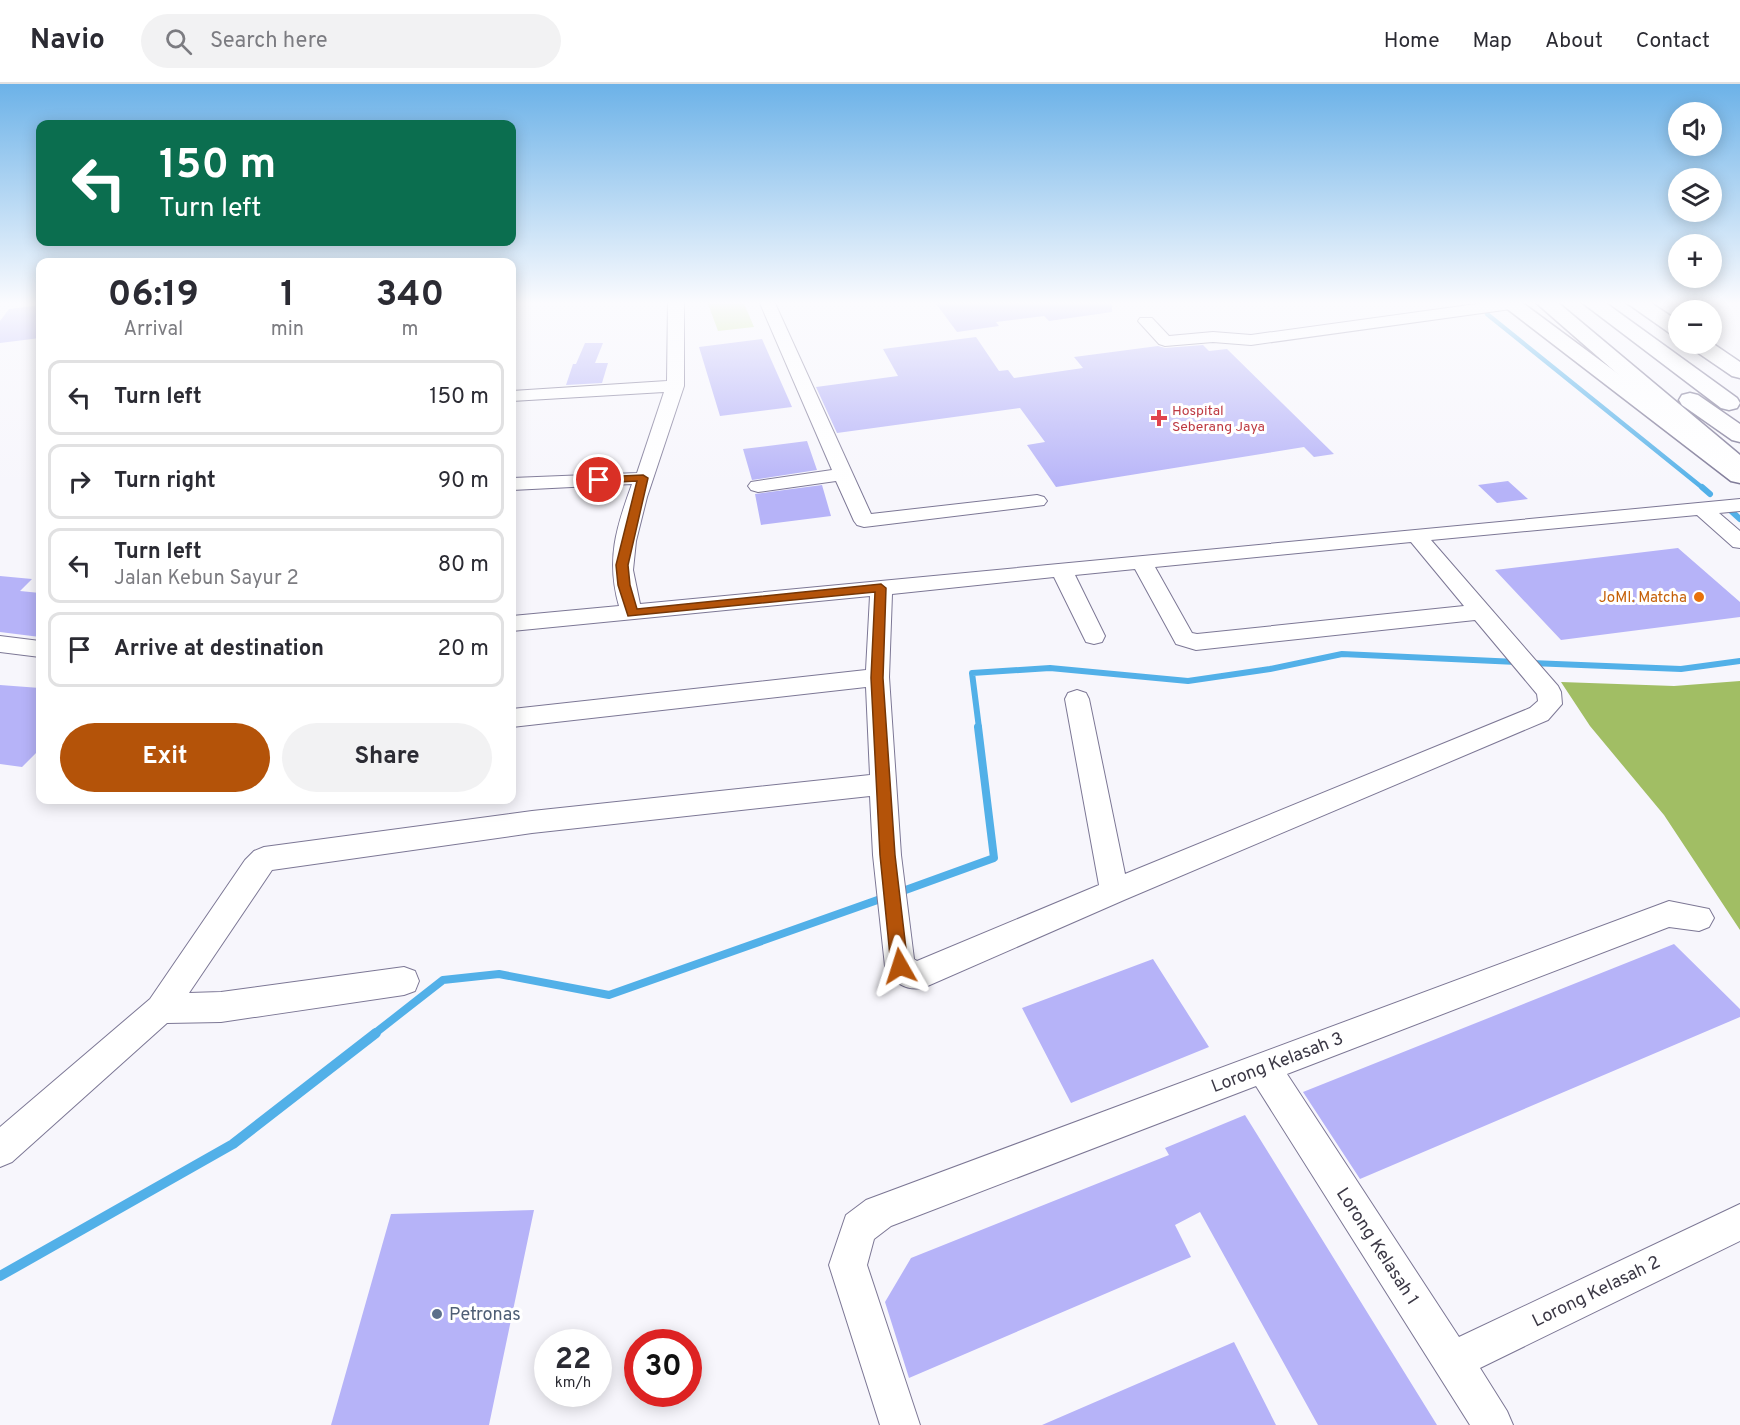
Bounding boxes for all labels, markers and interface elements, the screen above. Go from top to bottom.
search box [141,14,561,68]
text: Navio [30,23,105,59]
icon: search [162,25,195,58]
text: Search here [210,28,327,55]
text: Home [1384,28,1440,55]
text: Map [1473,28,1512,55]
text: About [1545,28,1603,55]
text: Contact [1636,28,1710,55]
map controls [1668,102,1722,354]
button: sound [1668,102,1722,156]
text: 150 m [159,140,276,193]
icon: left [60,144,138,222]
button: layers [1668,168,1722,222]
text: Turn left [159,192,261,226]
button: + [1668,234,1722,288]
text: 06:19 [108,273,199,319]
text: 1 [280,273,295,319]
text: 340 [376,273,444,319]
button: − [1668,300,1722,354]
text: Arrival [124,317,183,343]
text: min [271,317,304,343]
text: m [402,317,418,343]
icon: left [63,381,96,414]
text: Turn left [114,384,202,411]
text: 150 m [429,384,489,411]
place label: Hospital Seberang Jaya [1172,403,1265,436]
marker: Hospital Seberang Jaya [1150,409,1168,427]
pin [573,454,624,505]
icon: arrive [582,463,615,496]
icon: right [63,465,96,498]
text: Turn right [114,468,216,495]
text: 90 m [438,468,489,495]
text: Turn left [114,539,202,566]
icon: left [63,549,96,582]
text: 80 m [438,552,489,579]
text: Jalan Kebun Sayur 2 [114,566,299,592]
place label: JoMI. Matcha [1599,589,1687,608]
marker: JoMI. Matcha [1692,590,1706,604]
icon: arrive [63,633,96,666]
text: Arrive at destination [114,636,324,663]
text: 20 m [438,636,489,663]
button: Exit [60,723,270,792]
button: Share [282,723,492,792]
position arrow [868,934,932,998]
street label: Lorong Kelasah 3 [1208,1028,1347,1099]
street label: Lorong Kelasah 1 [1330,1184,1423,1310]
street label: Lorong Kelasah 2 [1529,1251,1664,1333]
place label: Petronas [449,1304,521,1327]
marker: Petronas [430,1307,444,1321]
speed limit sign: 30 [624,1329,702,1407]
text: 22 [555,1342,591,1379]
text: km/h [555,1374,591,1393]

